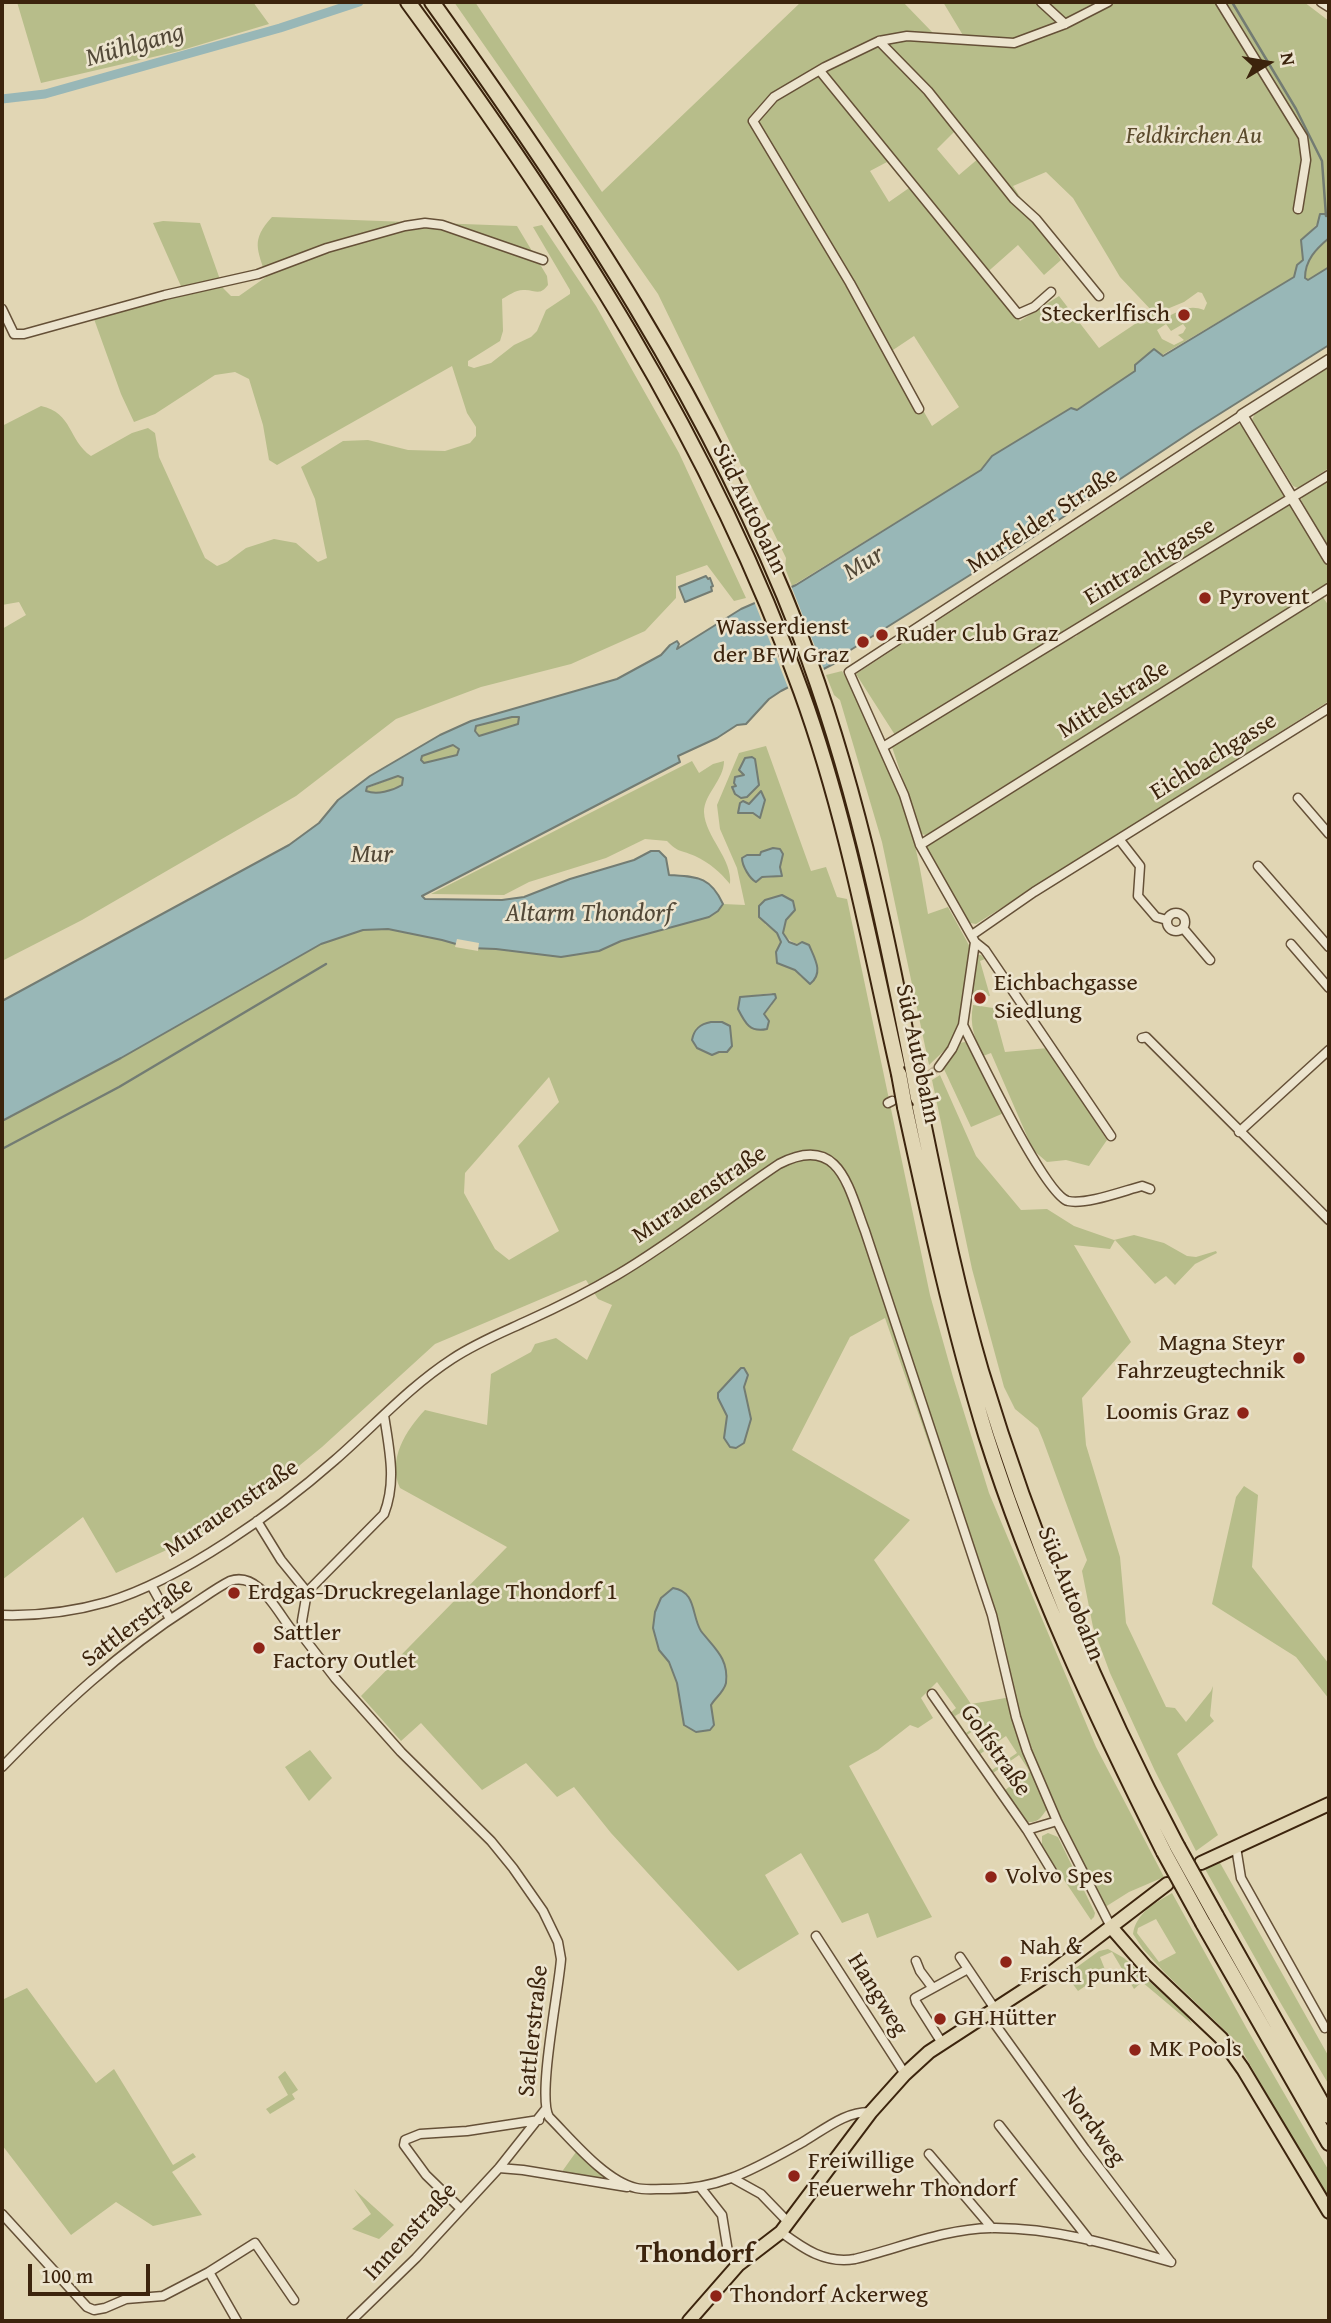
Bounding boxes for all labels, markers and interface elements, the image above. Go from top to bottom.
water label: Mühlgang [82,17,188,75]
north arrow [1233,28,1303,98]
text: N [1274,50,1304,68]
park label: Feldkirchen Au [1126,123,1262,151]
place label: Steckerlfisch [1041,301,1170,329]
marker: Steckerlfisch [1176,307,1192,323]
street label: Süd Autobahn [705,439,793,579]
street label: Murfelder Straße [962,462,1124,580]
street label: Eintrachtgasse [1079,512,1221,612]
water label: Mur [838,539,890,589]
place label: Pyrovent [1219,584,1310,612]
marker: Pyrovent [1197,590,1213,606]
place label: Wasserdienst der BFW Graz [713,614,849,670]
place label: Ruder Club Graz [896,621,1058,649]
marker: Ruder Club Graz [874,627,890,643]
marker: Wasserdienst der BFW Graz [855,634,871,650]
street label: Mittelstraße [1053,654,1175,746]
street label: Eichbachgasse [1145,707,1283,807]
water label: Mur [351,839,393,871]
water label: Altarm Thondorf [505,898,673,930]
place label: Eichbachgasse Siedlung [994,970,1138,1026]
street label: Süd Autobahn [888,982,946,1126]
marker: Eichbachgasse Siedlung [972,990,988,1006]
street label: Murauenstraße [627,1140,773,1250]
place label: Magna Steyr Fahrzeugtechnik [1117,1330,1285,1386]
marker: Magna Steyr Fahrzeugtechnik [1291,1350,1307,1366]
place label: Loomis Graz [1106,1399,1229,1427]
marker: Loomis Graz [1235,1405,1251,1421]
street label: Murauenstraße [159,1454,305,1564]
street label: Süd Autobahn [1030,1523,1110,1665]
street label: Sattlerstraße [77,1572,199,1674]
place label: Erdgas-Druckregelanlage Thondorf 1 [248,1579,618,1607]
marker: Erdgas-Druckregelanlage Thondorf 1 [226,1585,242,1601]
place label: Sattler Factory Outlet [273,1620,416,1676]
marker: Sattler Factory Outlet [251,1640,267,1656]
street label: Golfstraße [953,1700,1037,1802]
place label: Volvo Spes [1005,1863,1113,1891]
marker: Volvo Spes [983,1869,999,1885]
place label: Nah & Frisch punkt [1020,1934,1147,1990]
street label: Hangweg [840,1948,914,2042]
marker: Nah & Frisch punkt [998,1954,1014,1970]
street label: Sattlerstraße [513,1964,555,2098]
place label: GH Hütter [954,2005,1056,2033]
marker: GH Hütter [932,2011,948,2027]
place label: MK Pools [1149,2036,1242,2064]
marker: MK Pools [1127,2042,1143,2058]
street label: Nordweg [1055,2082,1131,2172]
place label: Freiwillige Feuerwehr Thondorf [808,2148,1016,2204]
marker: Freiwillige Feuerwehr Thondorf [786,2168,802,2184]
street label: Innenstraße [358,2177,464,2287]
district label: Thondorf [636,2238,754,2272]
scale bar [32,2250,154,2294]
text: 100 m [41,2260,93,2291]
place label: Thondorf Ackerweg [730,2282,928,2310]
marker: Thondorf Ackerweg [708,2288,724,2304]

